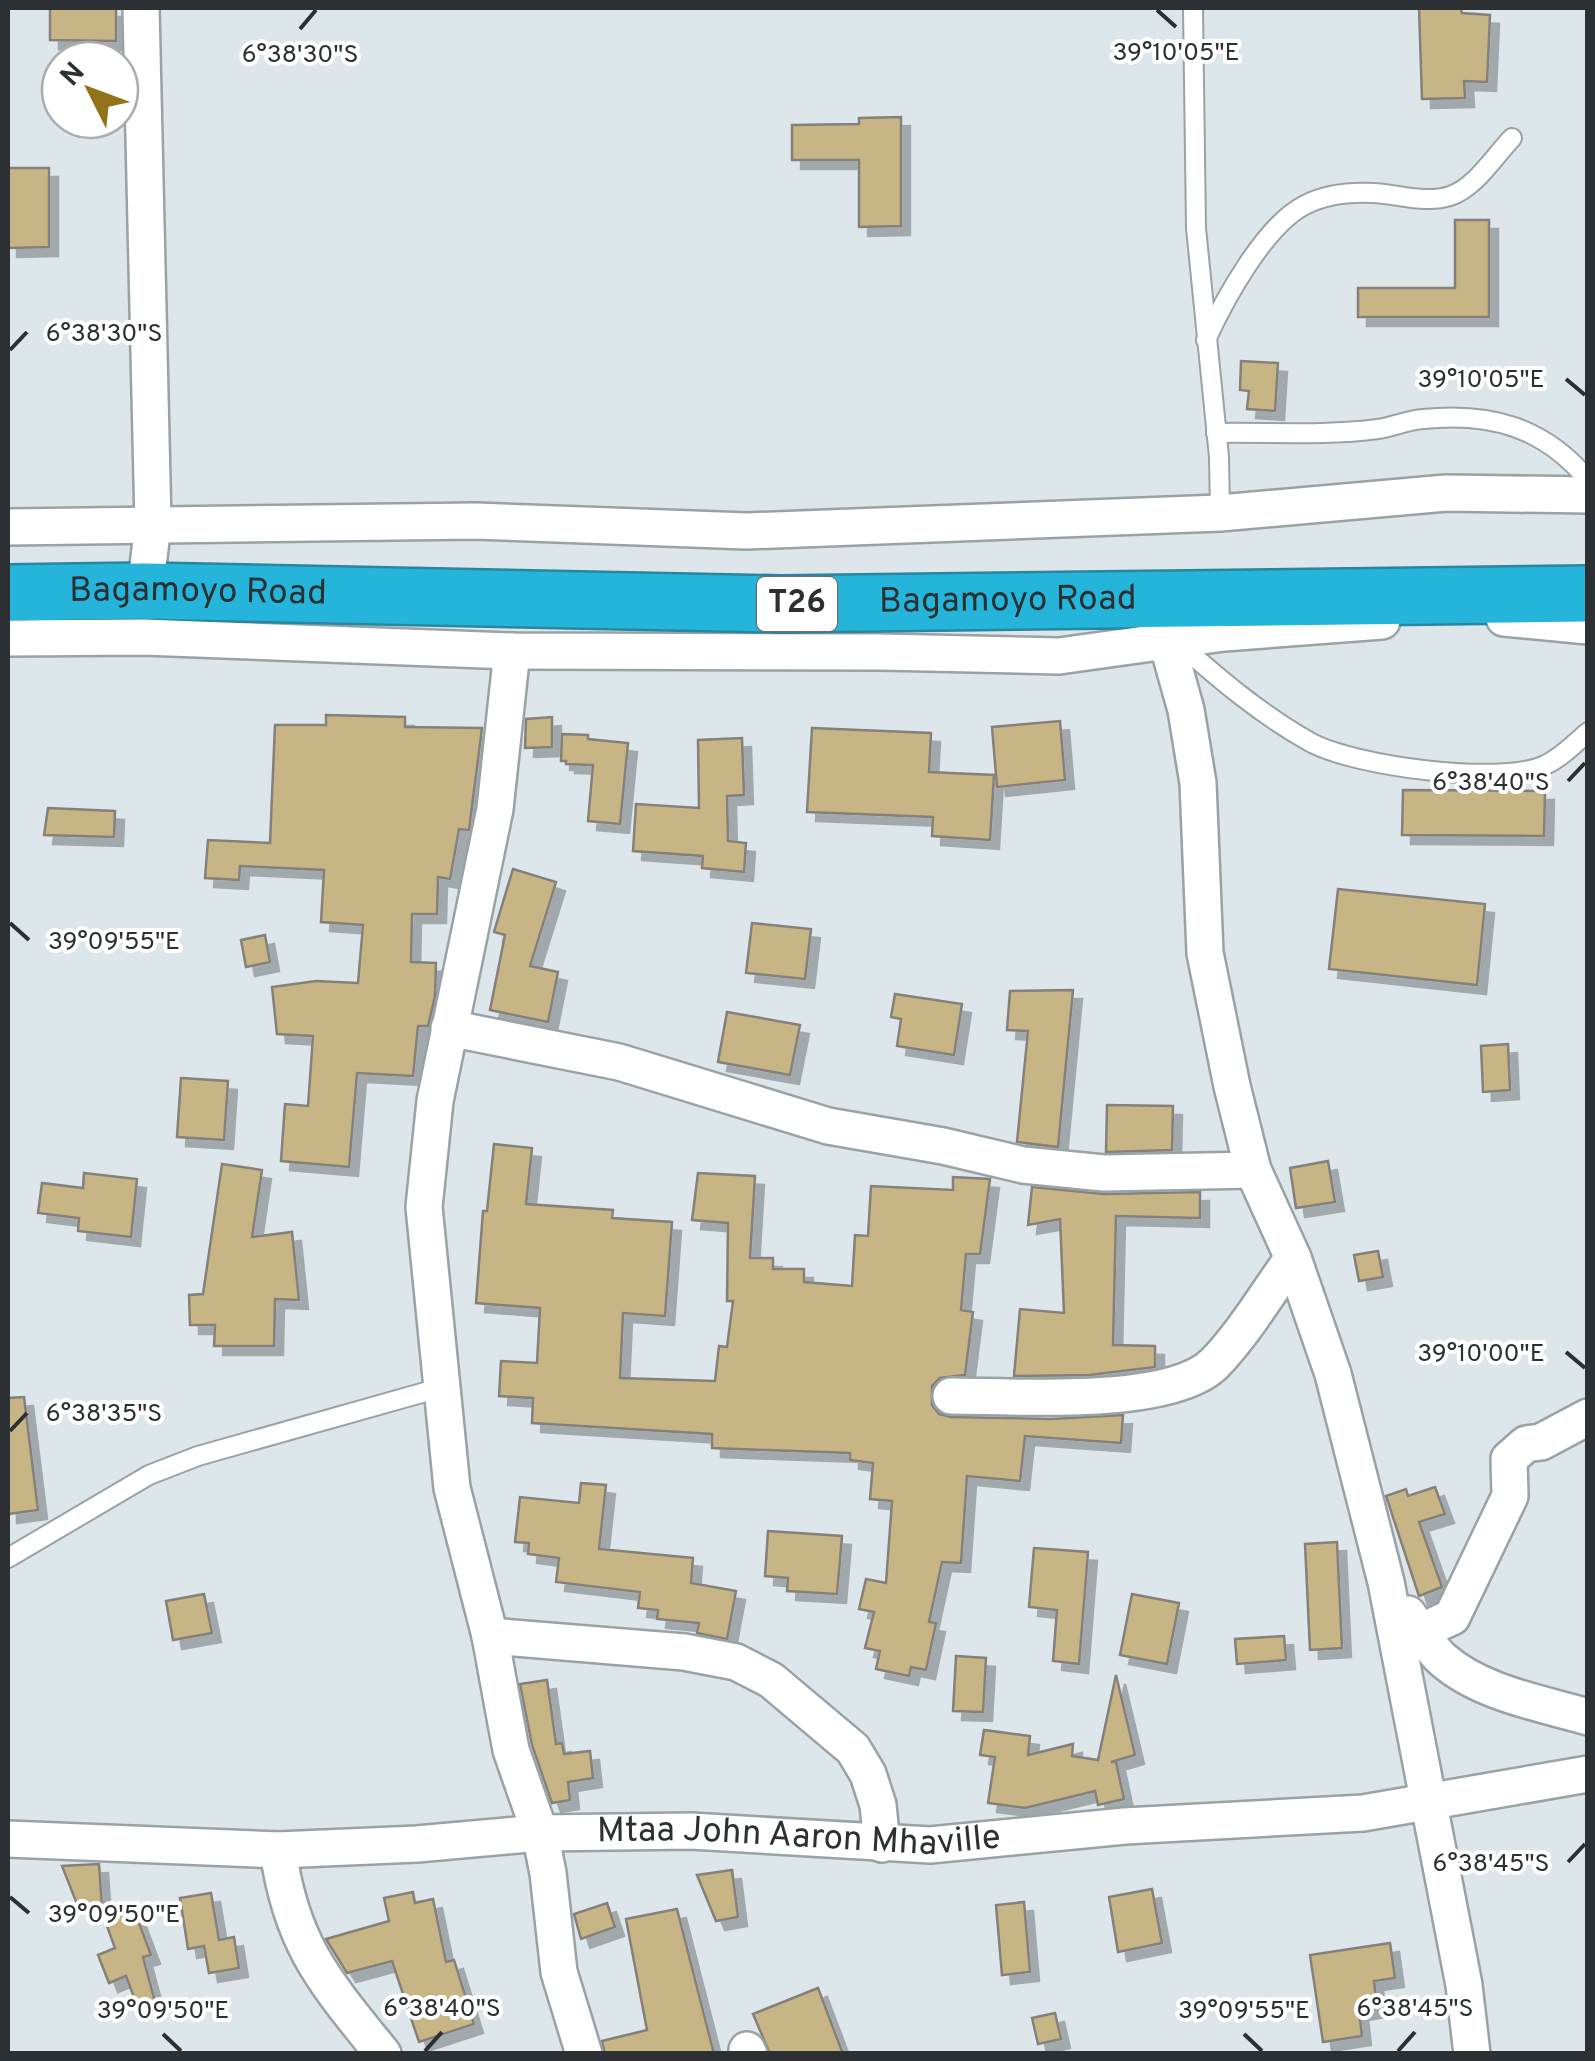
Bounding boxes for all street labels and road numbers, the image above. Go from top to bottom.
street label: Bagamoyo Road [69,569,327,617]
road number: T26 [757,577,837,631]
street label: Bagamoyo Road [879,578,1137,625]
street label: Mtaa John Aaron Mhaville [597,1809,1003,1867]

